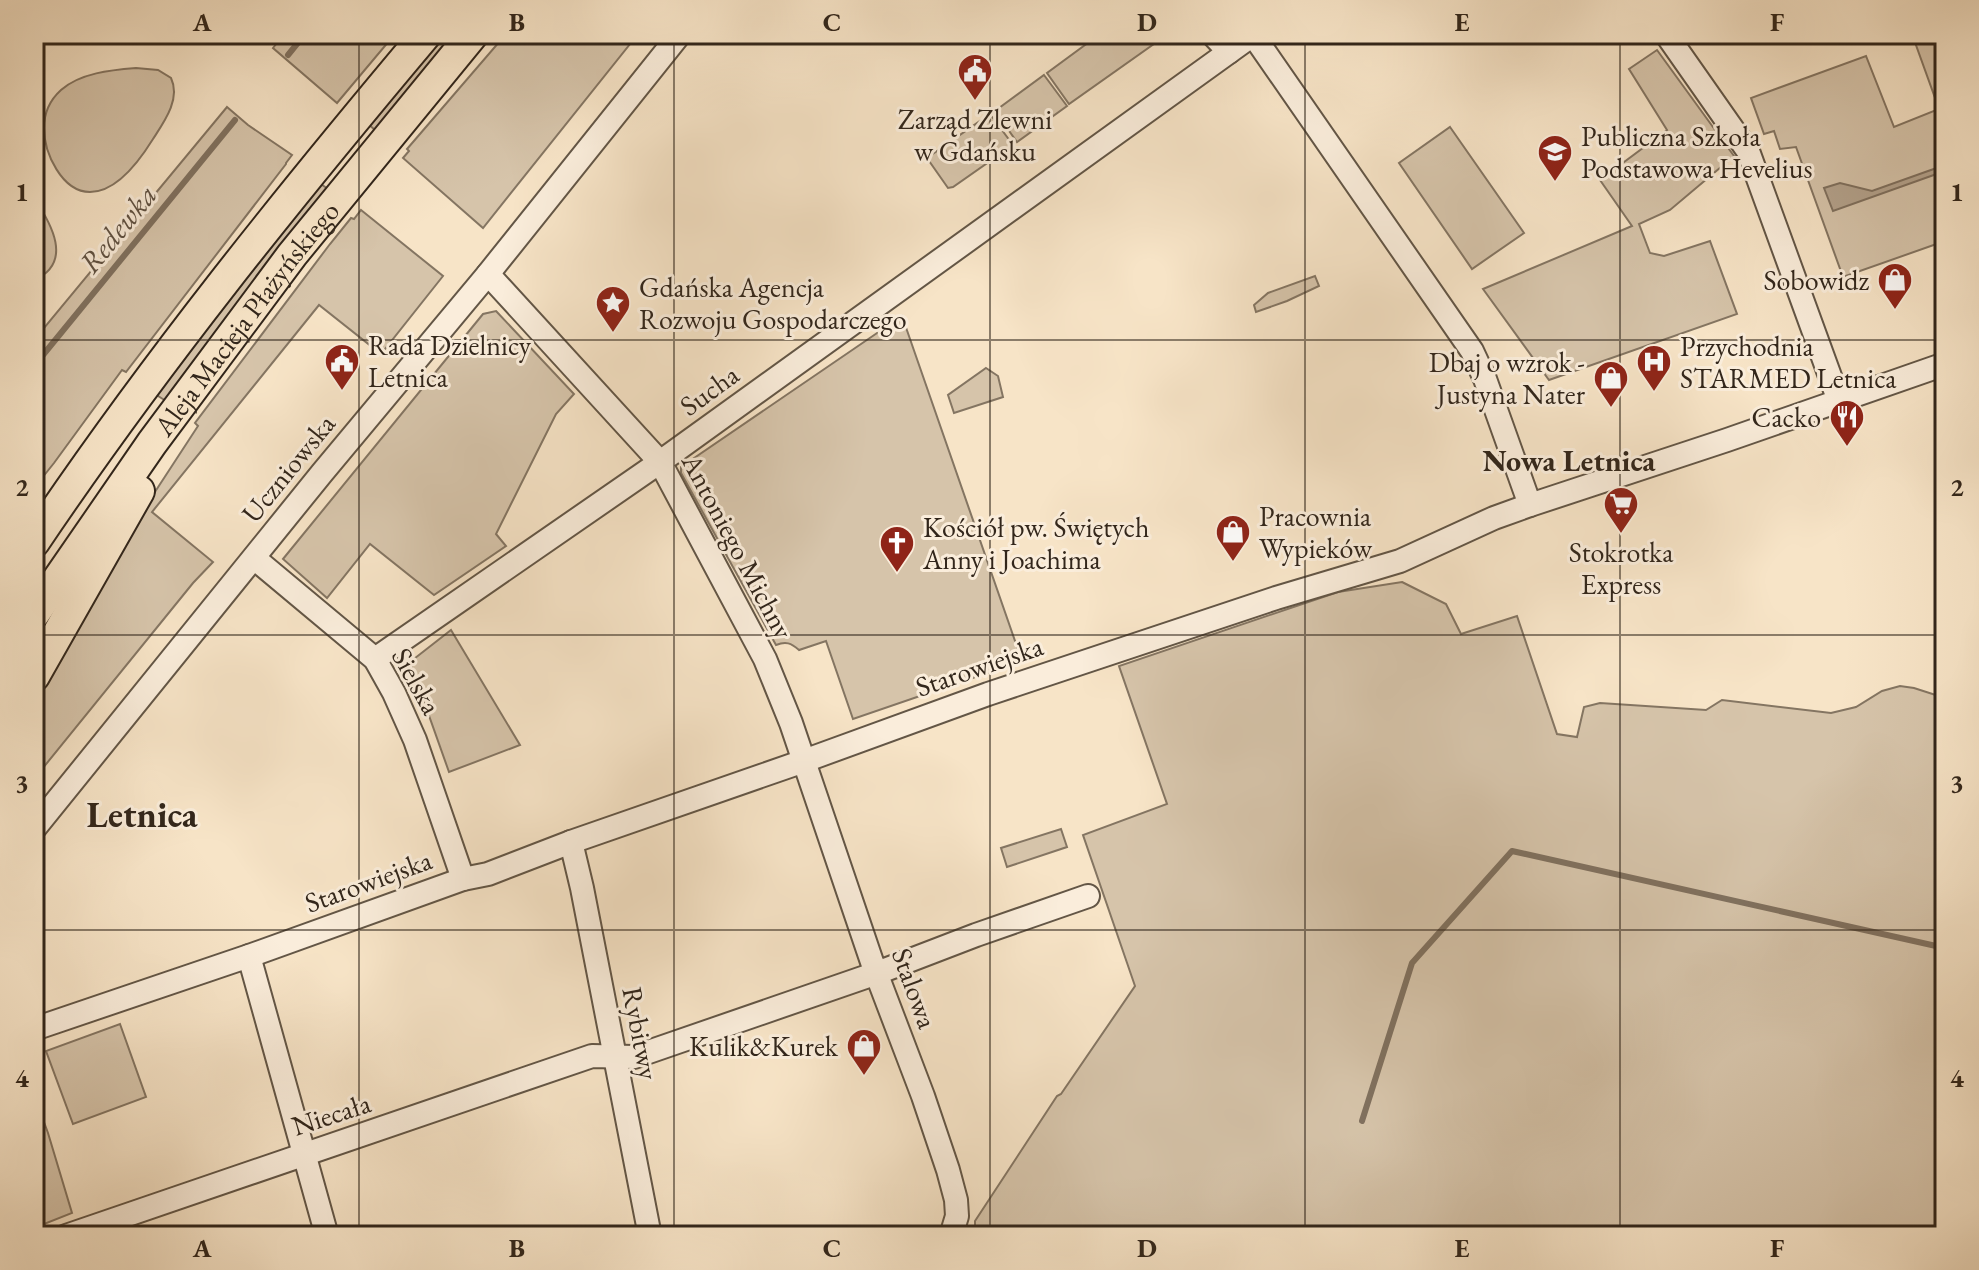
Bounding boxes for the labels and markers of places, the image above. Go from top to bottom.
public building icon: Zarząd Zlewni w Gdańsku [956,52,994,102]
place label: Zarząd Zlewni w Gdańsku [898,101,1052,169]
place label: Publiczna Szkoła Podstawowa Hevelius [1581,118,1812,186]
school or university icon: Publiczna Szkoła Podstawowa Hevelius [1536,133,1574,183]
shop icon: Sobowidz [1876,261,1914,311]
place label: Sobowidz [1763,262,1869,298]
place label: Gdańska Agencja Rozwoju Gospodarczego [639,269,907,337]
place icon: Gdańska Agencja Rozwoju Gospodarczego [594,284,632,334]
place label: Rada Dzielnicy Letnica [368,327,532,395]
place label: Przychodnia STARMED Letnica [1680,328,1897,396]
public building icon: Rada Dzielnicy Letnica [323,342,361,392]
hospital icon: Przychodnia STARMED Letnica [1635,343,1673,393]
place label: Dbaj o wzrok - Justyna Nater [1429,344,1586,412]
shop icon: Dbaj o wzrok - Justyna Nater [1592,359,1630,409]
restaurant icon: Cacko [1828,398,1866,448]
place label: Cacko [1752,399,1821,435]
supermarket icon: Stokrotka Express [1602,485,1640,535]
place label: Pracownia Wypieków [1259,498,1373,566]
place label: Kościół pw. Świętych Anny i Joachima [922,509,1149,577]
shop icon: Pracownia Wypieków [1214,513,1252,563]
church icon: Kościół pw. Świętych Anny i Joachima [878,524,916,574]
place label: Stokrotka Express [1569,534,1674,602]
shop icon: Kulik&Kurek [845,1027,883,1077]
place label: Kulik&Kurek [689,1028,839,1064]

